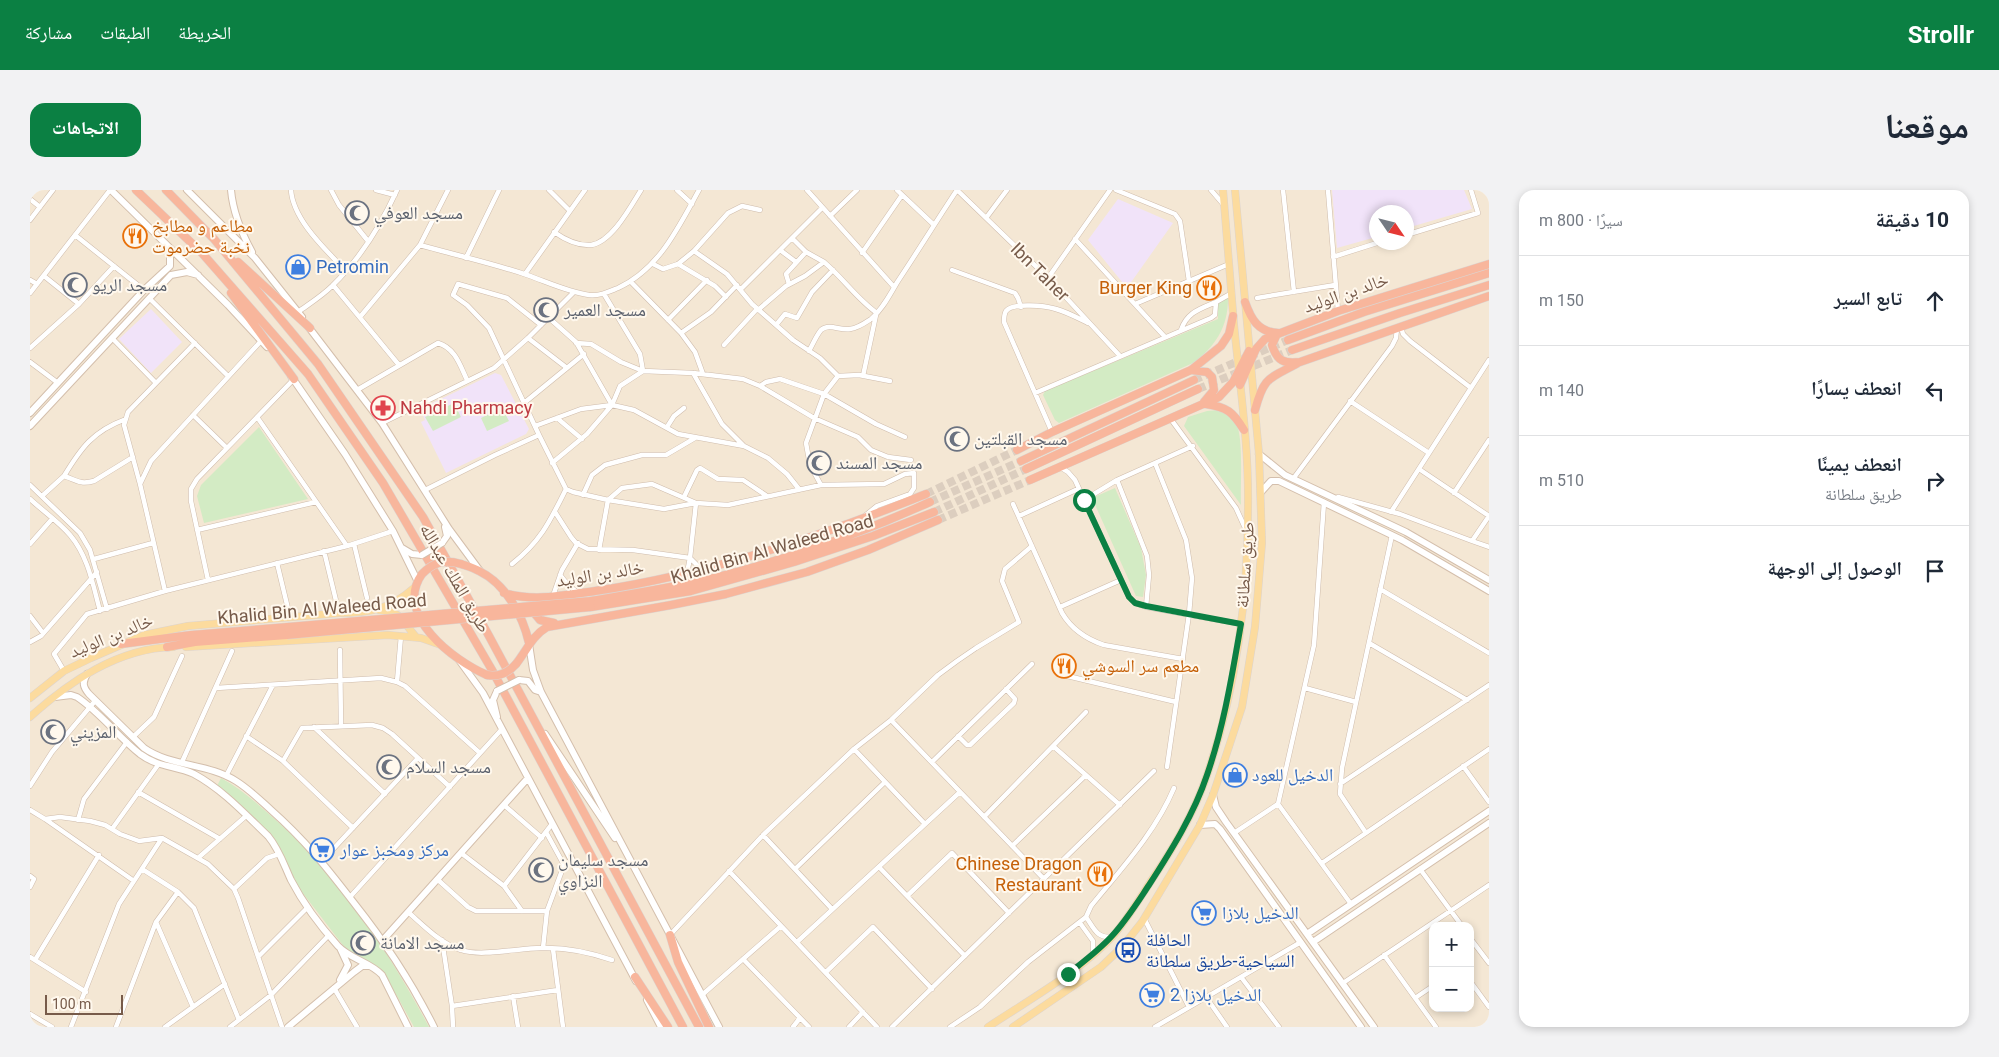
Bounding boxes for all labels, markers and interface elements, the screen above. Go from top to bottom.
text: Strollr [1908,21,1974,49]
text: مشاركة [25,22,72,43]
text: الطبقات [100,22,150,43]
text: الخريطة [178,22,231,43]
button: الاتجاهات [30,103,141,157]
text: موقعنا [1884,106,1969,147]
mosque icon: مسجد العوفي [344,200,370,226]
place label: مسجد العوفي [374,202,463,228]
north arrow [1369,205,1414,250]
text: 10 دقيقة [1876,208,1949,232]
text: سيرًا · 800 m [1539,211,1623,230]
place label: مطاعم و مطابخ نخبة حضرموت [152,215,253,258]
restaurant icon: مطاعم و مطابخ نخبة حضرموت [122,223,148,249]
street label: Ibn Taher [1007,238,1074,305]
shop icon: Petromin [285,254,311,280]
place label: Petromin [316,256,389,277]
street label: خالد بن الوليد [1301,268,1391,318]
mosque icon: مسجد الريو [62,272,88,298]
place label: مسجد الريو [92,274,167,295]
restaurant icon: Burger King [1196,275,1222,301]
place label: Burger King [1099,277,1192,298]
text: تابع السير [1834,287,1902,310]
icon: ahead [1921,287,1949,315]
text: 150 m [1539,291,1584,310]
mosque icon: مسجد العمير [533,297,559,323]
place label: مسجد العمير [563,299,646,320]
text: انعطف يسارًا [1811,377,1902,400]
icon: left [1921,377,1949,405]
text: 140 m [1539,381,1584,400]
pharmacy icon: Nahdi Pharmacy [370,395,396,421]
place label: Nahdi Pharmacy [400,397,533,418]
mosque icon: مسجد القبلتين [944,426,970,452]
place label: مسجد القبلتين [974,428,1067,450]
mosque icon: مسجد المسند [806,450,832,476]
place label: مسجد المسند [836,452,922,473]
text: انعطف يمينًا [1817,453,1902,476]
icon: right [1921,467,1949,495]
text: 510 m [1539,471,1584,490]
text: طريق سلطانة [1825,485,1902,504]
route start [1073,489,1096,512]
street label: Khalid Bin Al Waleed Road [668,510,876,588]
street label: طريق الملك عبدالله [415,519,495,637]
street label: طريق سلطانة [1231,521,1259,609]
street label: خالد بن الوليد [555,556,645,592]
text: الوصول إلى الوجهة [1768,557,1902,580]
icon: arrive [1921,557,1949,585]
street label: Khalid Bin Al Waleed Road [217,589,427,628]
street label: خالد بن الوليد [66,609,156,663]
restaurant icon: مطعم سر السوشي [1051,653,1077,679]
place label: مطعم سر السوشي [1082,655,1199,681]
mosque icon: المزيني [40,719,66,745]
place label: المزيني [70,721,117,747]
mosque icon: مسجد السلام [376,754,402,780]
place label: مسجد السلام [406,756,491,779]
shop icon: الدخيل للعود [1222,762,1248,788]
place label: الدخيل للعود [1252,764,1333,786]
supermarket icon: مركز ومخبز عوار [309,837,335,863]
place label: مركز ومخبز عوار [339,839,449,861]
place label: مسجد سليمان النزاوي [558,849,648,896]
place label: Chinese Dragon Restaurant [956,853,1082,895]
mosque icon: مسجد سليمان النزاوي [528,857,554,883]
restaurant icon: Chinese Dragon Restaurant [1087,861,1113,887]
supermarket icon: الدخیل بلازا [1191,900,1217,926]
place label: الدخیل بلازا [1222,902,1299,924]
map controls [1429,922,1474,1012]
button: + [1429,922,1474,967]
place label: الحافلة السياحية-طريق سلطانة [1146,929,1295,972]
mosque icon: مسجد الامانة [350,930,376,956]
place label: مسجد الامانة [380,932,465,953]
bus stop icon: الحافلة السياحية-طريق سلطانة [1115,937,1141,963]
route end [1057,963,1080,986]
button: − [1429,967,1474,1012]
supermarket icon: الدخیل بلازا 2 [1139,982,1165,1008]
place label: الدخیل بلازا 2 [1170,984,1261,1006]
scale bar [45,992,122,1015]
text: 100 m [52,996,91,1012]

